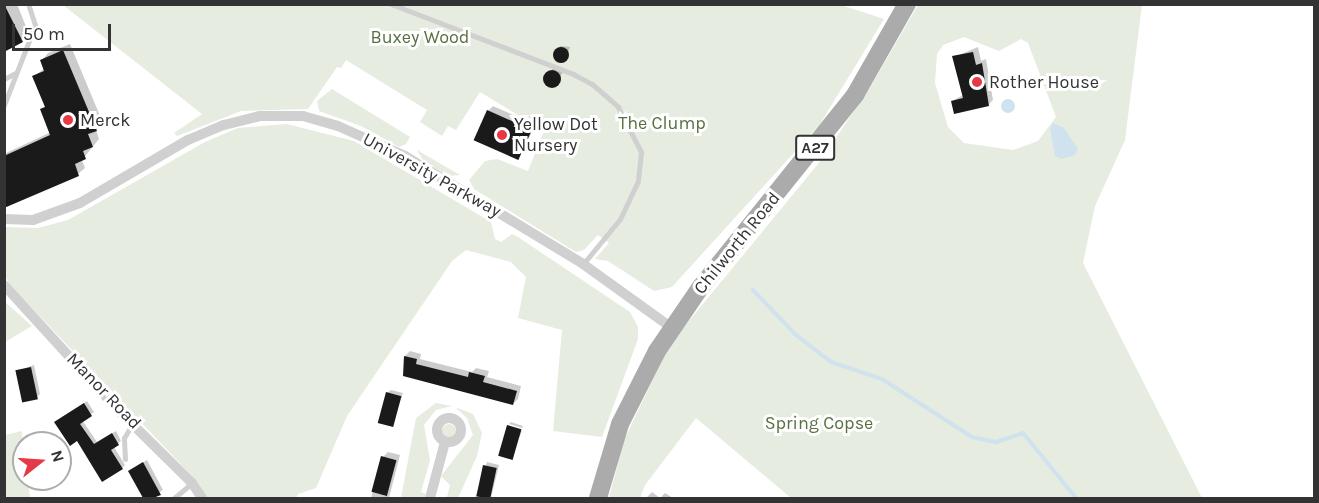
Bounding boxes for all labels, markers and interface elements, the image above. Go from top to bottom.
scale bar [15,12,114,50]
text: 50 m [23,23,65,45]
park label: Buxey Wood [370,26,470,48]
place label: Rother House [989,71,1099,93]
marker: Rother House [970,75,984,89]
place label: Merck [80,109,130,131]
park label: The Clump [618,112,706,134]
marker: Merck [61,113,75,127]
place label: Yellow Dot Nursery [514,114,598,156]
street label: University Parkway [359,128,505,222]
marker: Yellow Dot Nursery [495,128,509,142]
road number: A27 [794,135,836,161]
street label: Chilworth Road [689,188,785,298]
street label: Manor Road [62,348,146,434]
park label: Spring Copse [765,412,873,434]
north arrow [12,431,72,491]
text: N [47,448,69,464]

